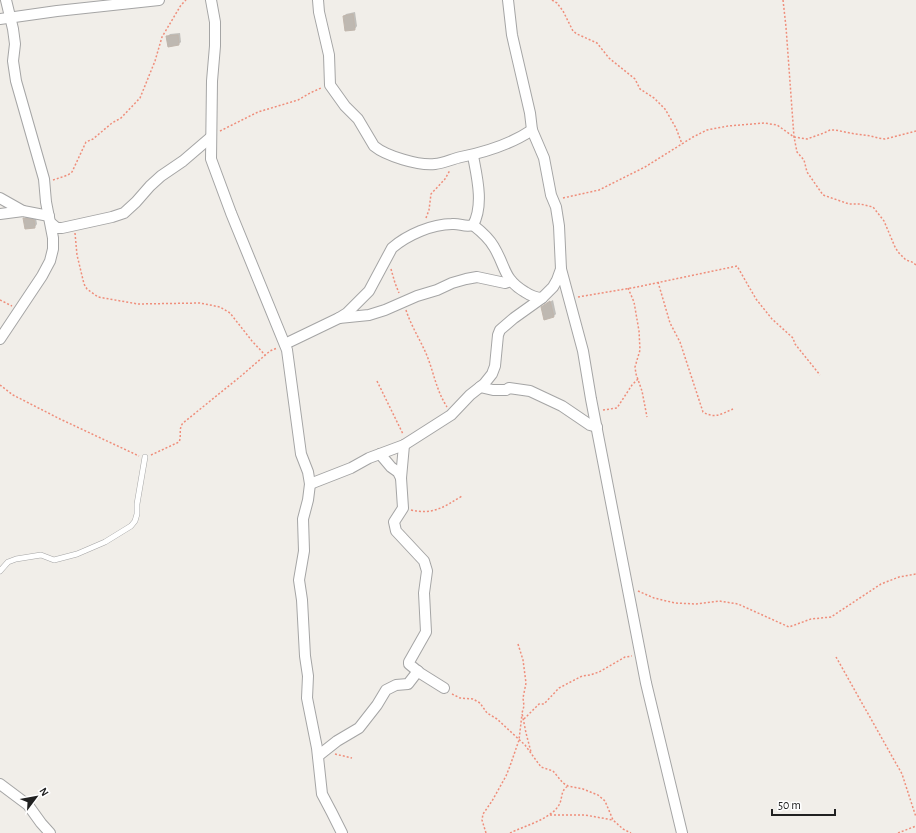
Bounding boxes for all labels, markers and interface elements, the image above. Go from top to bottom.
north arrow [16,777,56,817]
text: N [37,786,51,798]
scale bar [772,791,835,817]
text: 50 m [778,799,801,811]

